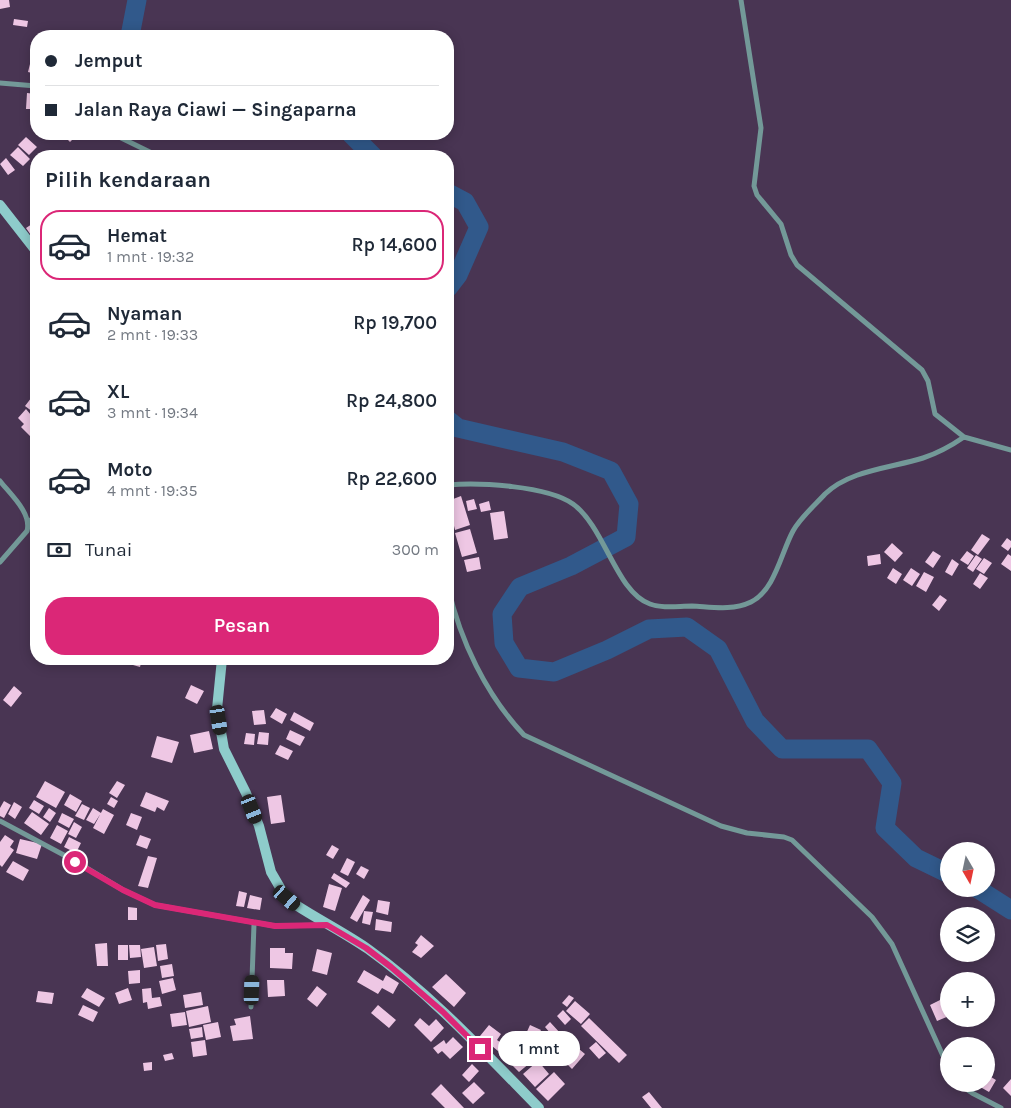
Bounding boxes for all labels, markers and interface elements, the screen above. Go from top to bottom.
text: Jemput [75,50,143,72]
text: Jalan Raya Ciawi — Singaparna [75,99,357,121]
text: Pilih kendaraan [45,167,211,193]
icon: car [47,223,92,268]
text: Hemat [107,225,167,247]
text: Rp 14,600 [351,234,437,256]
text: 1 mnt · 19:32 [107,247,194,266]
icon: car [47,301,92,346]
text: Nyaman [107,303,182,325]
text: Rp 19,700 [353,312,437,334]
text: 2 mnt · 19:33 [107,325,198,344]
icon: car [47,379,92,424]
text: XL [107,381,129,403]
text: Rp 24,800 [346,390,437,412]
text: 3 mnt · 19:34 [107,403,198,422]
icon: car [47,457,92,502]
text: Moto [107,459,153,481]
text: Rp 22,600 [346,468,437,490]
text: 4 mnt · 19:35 [107,481,198,500]
icon: cash [45,536,73,564]
text: Tunai [85,539,132,561]
text: 300 m [392,540,439,559]
button: Pesan [45,597,439,655]
car [209,704,228,736]
car [239,792,264,826]
north arrow [940,842,995,898]
map controls [940,842,995,1092]
route start [64,851,86,873]
car [270,882,303,914]
button: layers [940,907,995,962]
button: + [940,972,995,1027]
car [243,975,260,1005]
callout: 1 mnt [498,1032,580,1066]
button: − [940,1037,995,1092]
route end [469,1038,491,1060]
text: 1 mnt [519,1039,559,1058]

